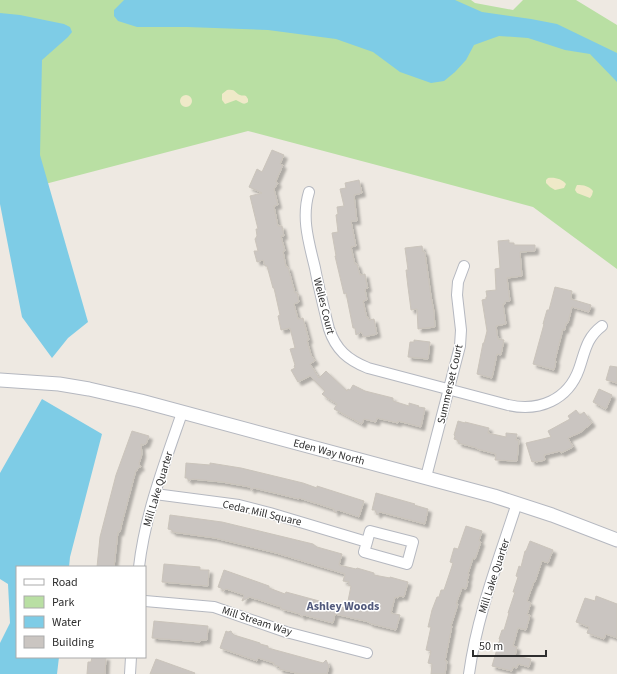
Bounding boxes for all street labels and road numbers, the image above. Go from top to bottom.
street label: Welles Court [310,276,338,336]
street label: Summerset Court [434,343,466,425]
street label: Eden Way North [292,435,366,469]
street label: Mill Lake Quarter [139,449,177,528]
street label: Cedar Mill Square [221,497,303,529]
street label: Mill Lake Quarter [475,537,513,615]
street label: Mill Stream Way [220,603,294,639]

